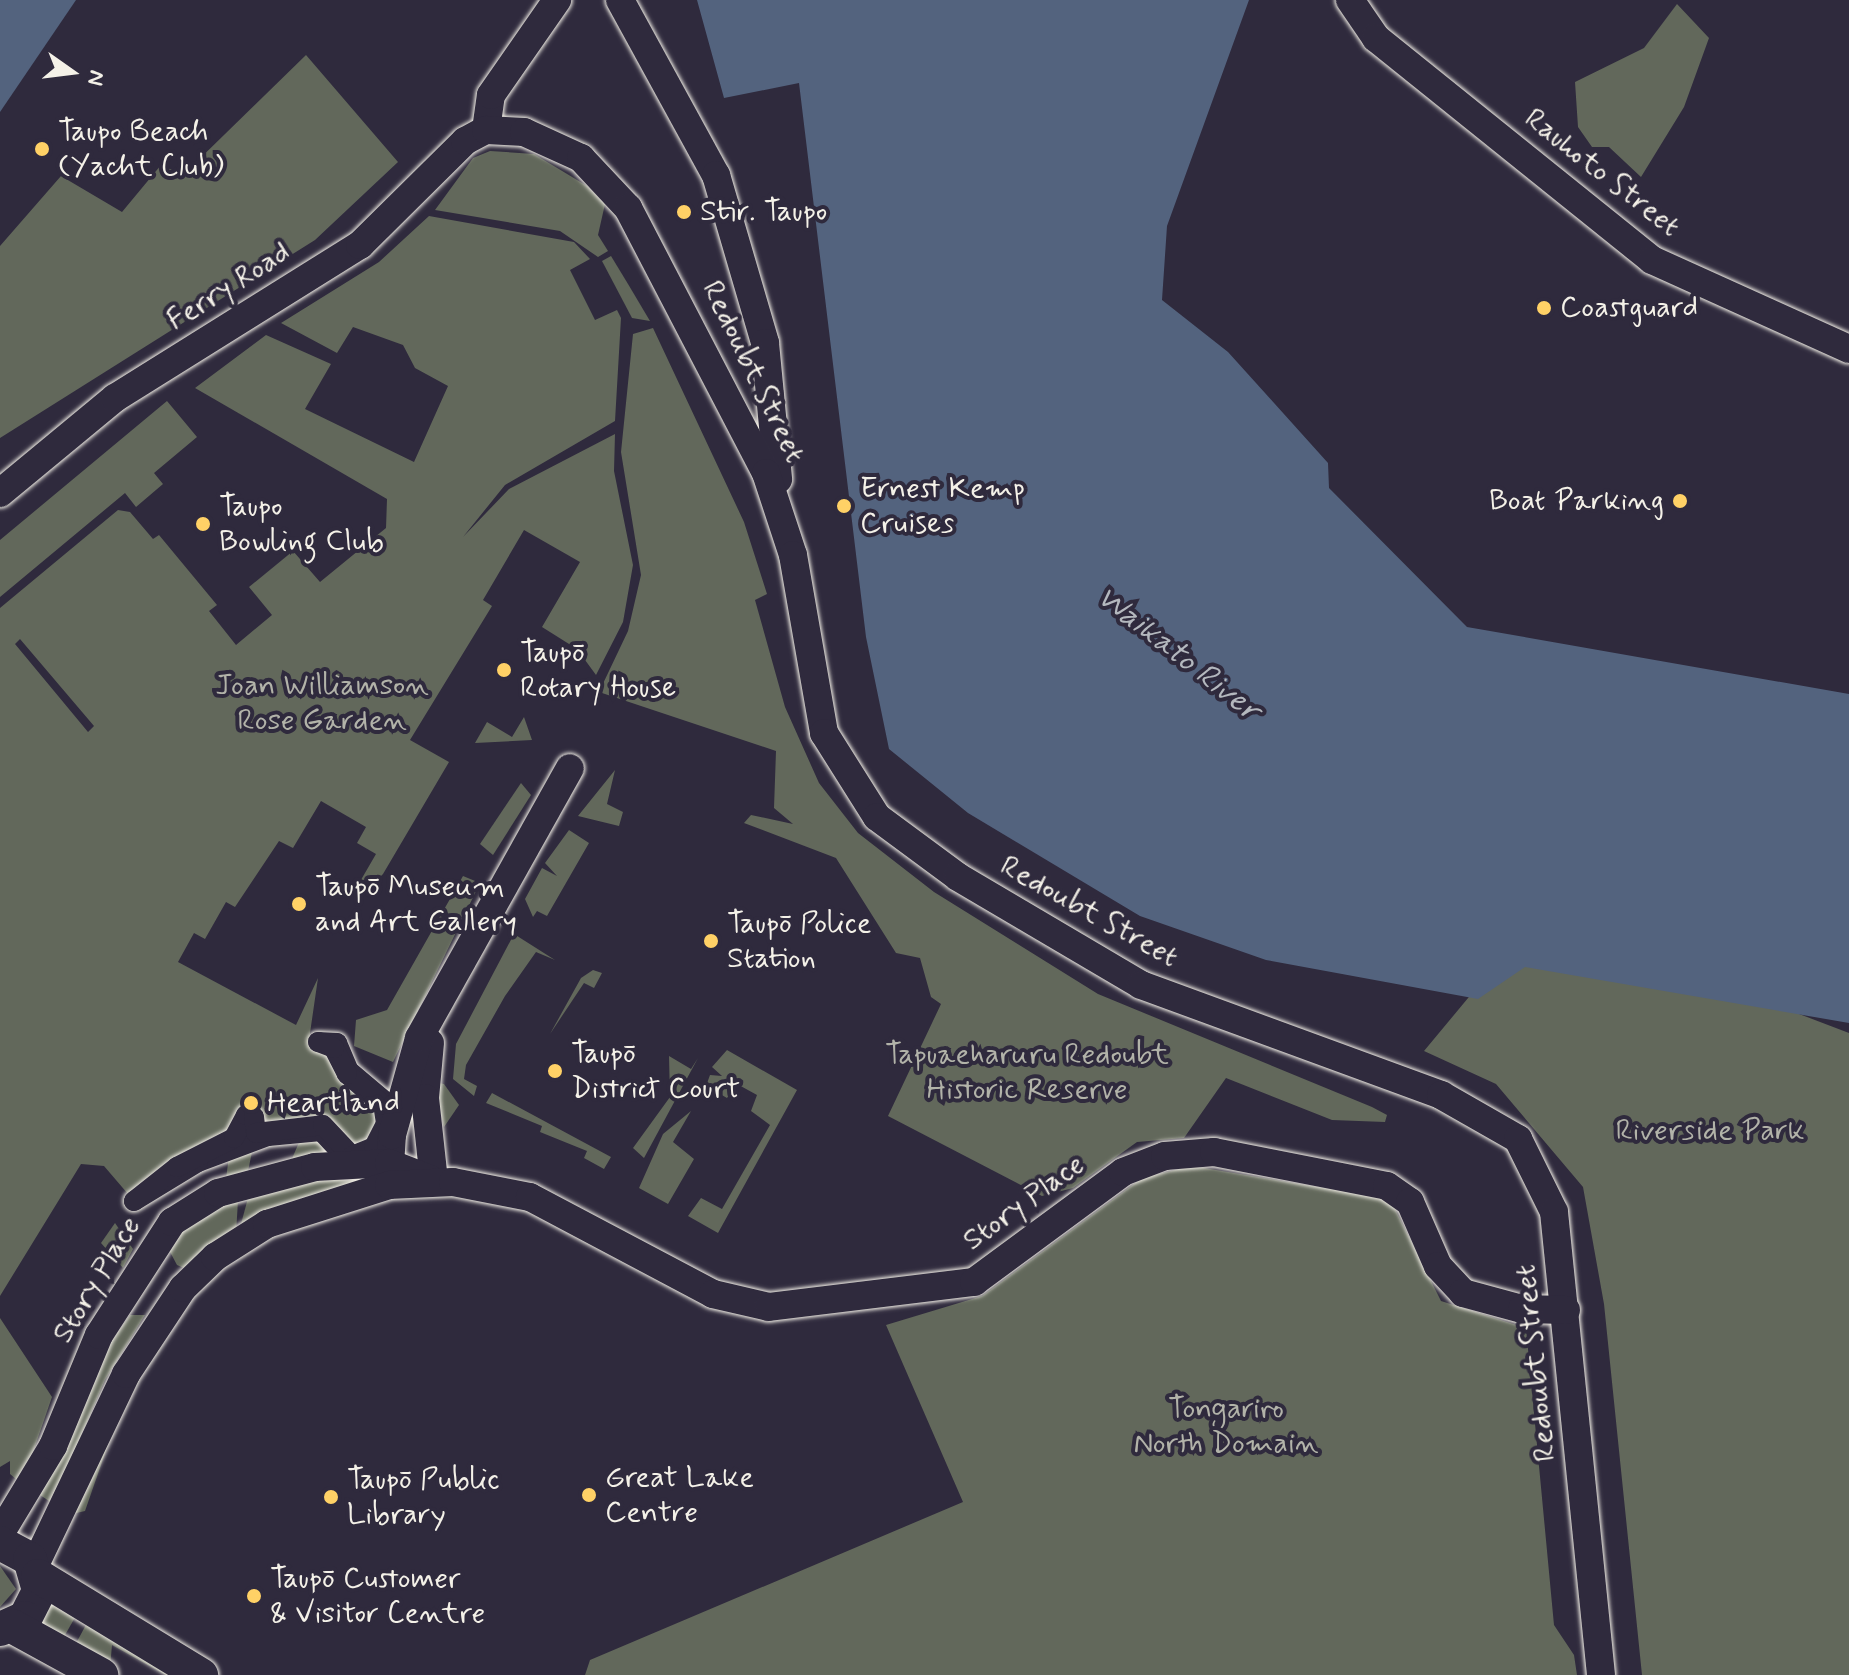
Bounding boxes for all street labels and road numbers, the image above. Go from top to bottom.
street label: Rauhoto Street [1515,99,1689,247]
street label: Ferry Road [160,235,298,339]
street label: Redoubt Street [692,273,814,471]
street label: Redoubt Street [991,847,1187,977]
street label: Story Place [956,1147,1092,1259]
street label: Story Place [45,1210,149,1350]
street label: Redoubt Street [1507,1260,1565,1466]

